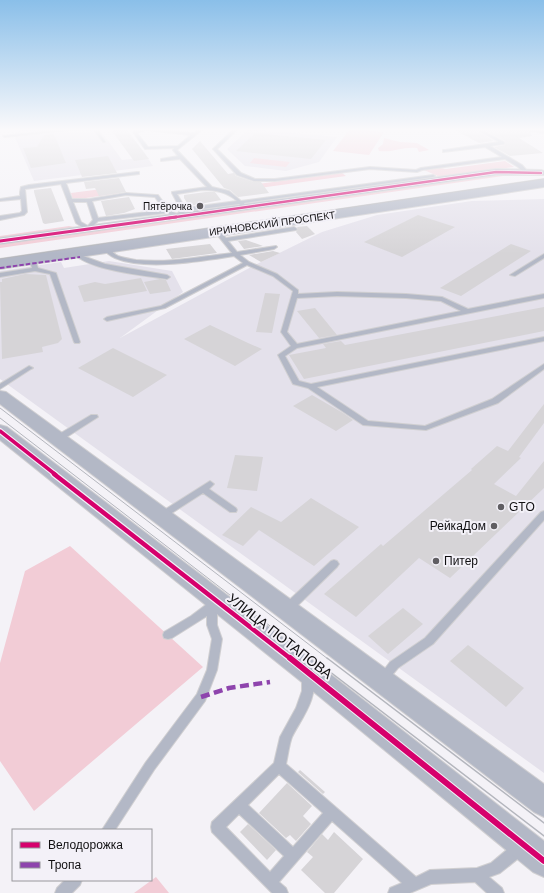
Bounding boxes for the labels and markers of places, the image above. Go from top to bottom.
place label: Пятёрочка [143,201,192,212]
marker: Пятёрочка [195,201,205,211]
place label: GTO [509,500,535,514]
marker: GTO [496,502,506,512]
place label: РейкаДом [430,519,486,533]
marker: РейкаДом [489,521,499,531]
place label: Питер [444,554,478,568]
marker: Питер [431,556,441,566]

